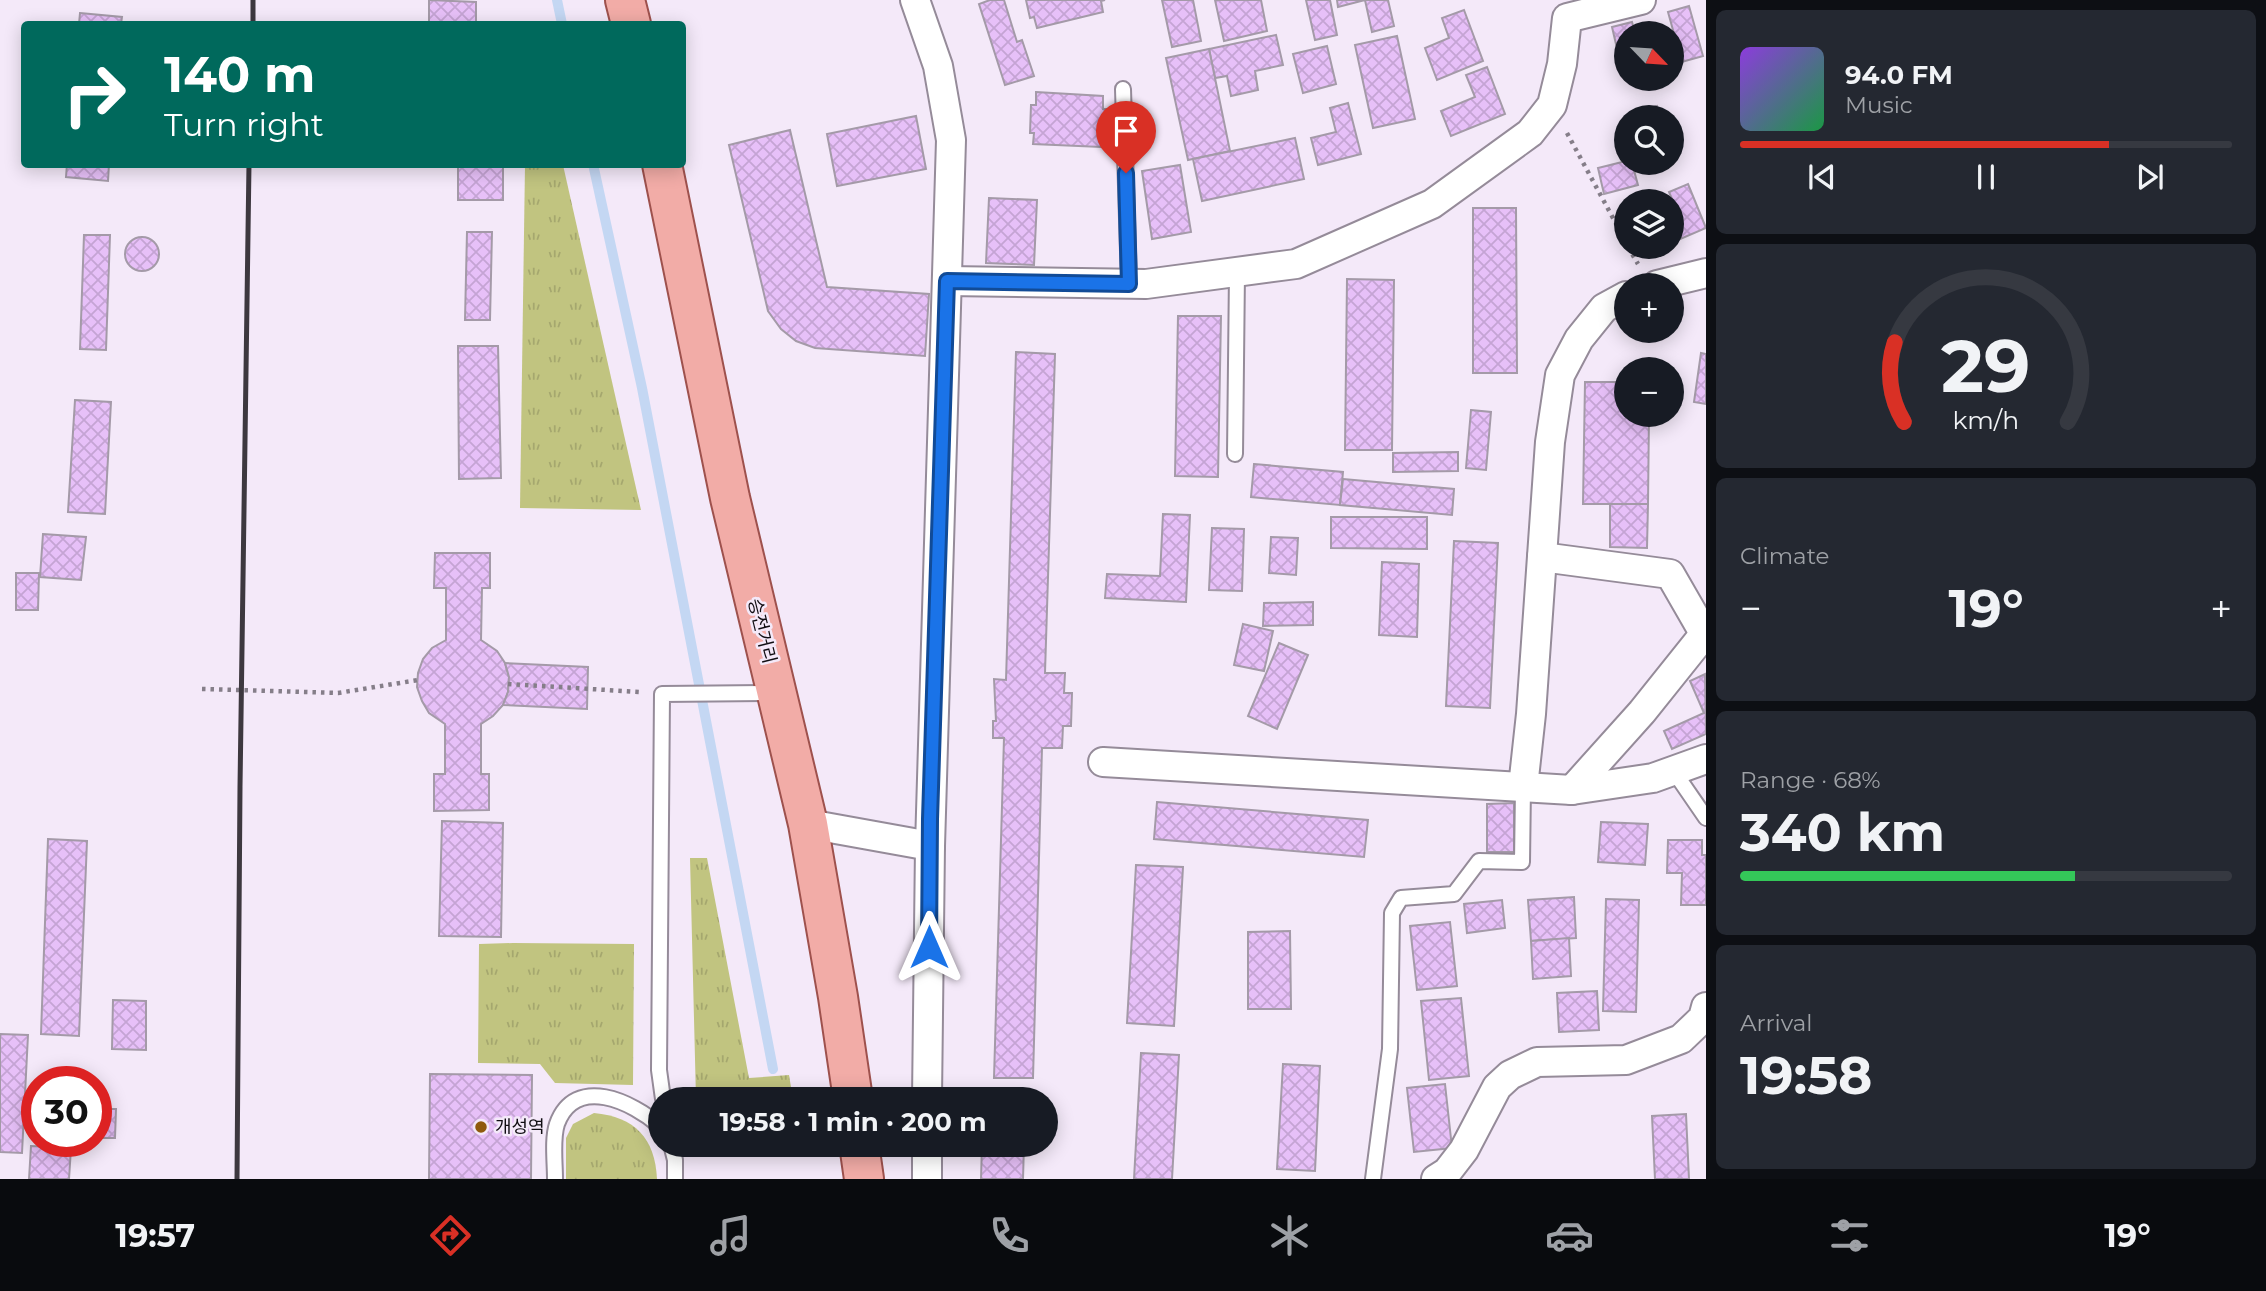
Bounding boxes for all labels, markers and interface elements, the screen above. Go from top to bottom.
north arrow [1614,21,1684,91]
map controls [1614,21,1684,427]
text: 140 m [164,45,316,104]
icon: right [49,49,140,140]
text: 94.0 FM [1845,59,1953,91]
text: Music [1845,91,1913,119]
pin [1096,101,1156,173]
text: Turn right [164,105,324,144]
button: search [1614,105,1684,175]
icon: arrive [1107,112,1145,150]
icon: previous [1803,158,1841,196]
icon: pause [1967,158,2005,196]
icon: next [2131,158,2169,196]
button: layers [1614,189,1684,259]
button: + [1614,273,1684,343]
text: 29 [1941,322,2031,410]
button: − [1614,357,1684,427]
text: km/h [1953,404,2019,434]
text: Climate [1740,542,1829,570]
text: 19° [1948,577,2024,640]
text: − [1740,585,1762,632]
text: + [2210,585,2232,632]
street label: 승전거리 [743,596,781,666]
text: Range · 68% [1740,766,1881,794]
text: 340 km [1740,801,1945,864]
position arrow [892,910,966,984]
text: Arrival [1740,1009,1813,1037]
text: 19:58 [1740,1044,1872,1107]
speed limit sign: 30 [21,1066,112,1157]
text: 19:58 · 1 min · 200 m [719,1106,987,1138]
place label: 개성역 [495,1116,545,1138]
marker: 개성역 [473,1119,489,1135]
icon: directions [426,1211,475,1260]
icon: music [706,1211,755,1260]
icon: phone [985,1211,1034,1260]
icon: climate [1265,1211,1314,1260]
icon: car [1545,1211,1594,1260]
icon: filters [1825,1211,1874,1260]
text: 19:57 [115,1216,195,1255]
text: 19° [2104,1216,2151,1255]

